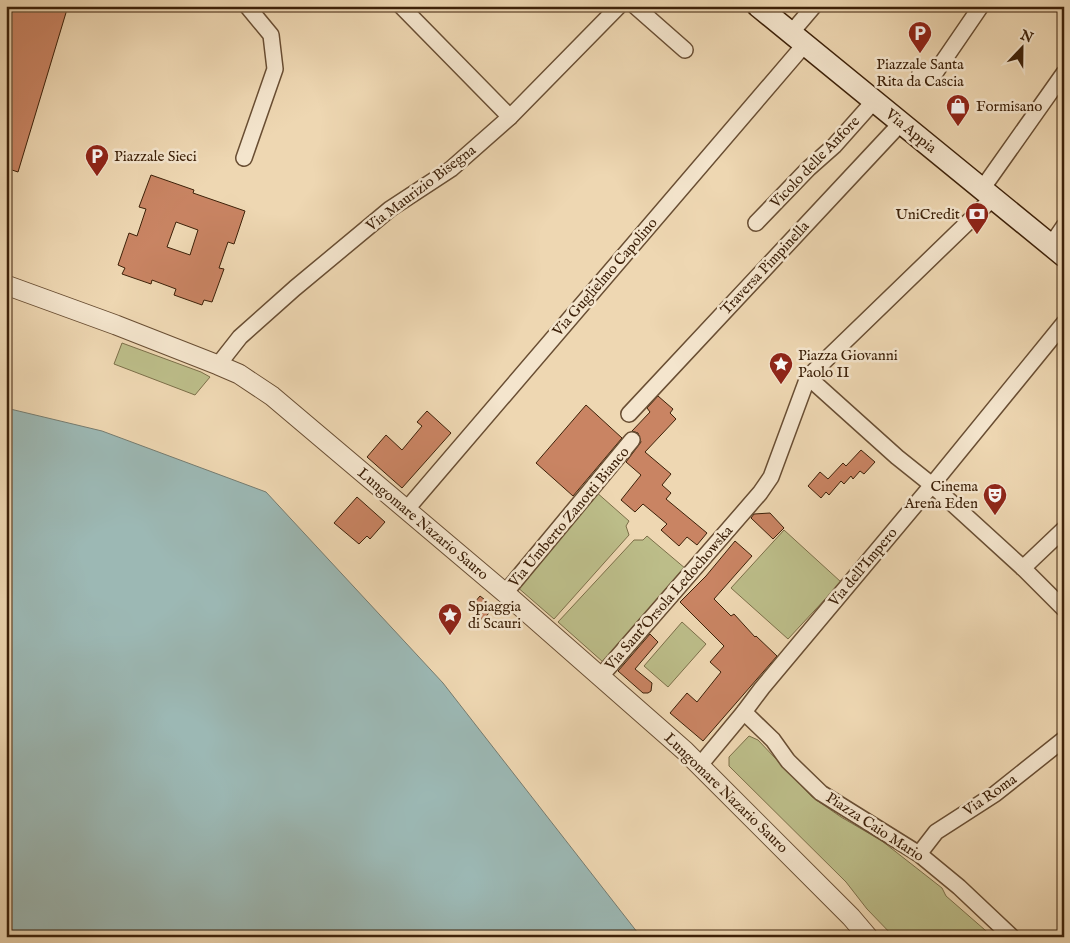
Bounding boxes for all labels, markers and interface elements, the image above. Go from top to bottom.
parking icon: Piazzale Santa Rita da Cascia [907,20,933,54]
north arrow [998,22,1048,72]
text: N [1017,26,1035,47]
place label: Piazzale Santa Rita da Cascia [876,55,964,91]
shop icon: Formisano [945,93,971,127]
place label: Formisano [976,97,1042,116]
street label: Via Appia [881,104,941,158]
street label: Vicolo delle Anfore [766,112,864,213]
street label: Via Maurizio Bisegna [362,140,480,236]
parking icon: Piazzale Sieci [84,143,110,177]
place label: Piazzale Sieci [114,147,197,166]
bank icon: UniCredit [964,201,990,235]
place label: UniCredit [896,205,960,224]
street label: Via Guglielmo Capolino [548,214,662,341]
street label: Traversa Pimpinella [717,217,814,319]
place label: Piazza Giovanni Paolo II [798,346,898,382]
place icon: Piazza Giovanni Paolo II [768,351,794,385]
street label: Via Umberto Zanotti Bianco [504,443,633,592]
street label: Lungomare Nazario Sauro [354,464,492,584]
place label: Cinema Arena Eden [903,477,979,513]
theatre icon: Cinema Arena Eden [982,482,1008,516]
street label: Via Sant'Orsola Ledochowska [600,521,737,675]
street label: Via dell'Impero [824,524,902,611]
place label: Spiaggia di Scauri [468,597,522,633]
place icon: Spiaggia di Scauri [437,602,463,636]
street label: Lungomare Nazario Sauro [660,729,792,857]
street label: Via Roma [959,769,1021,821]
street label: Piazza Caio Mario [822,788,928,866]

